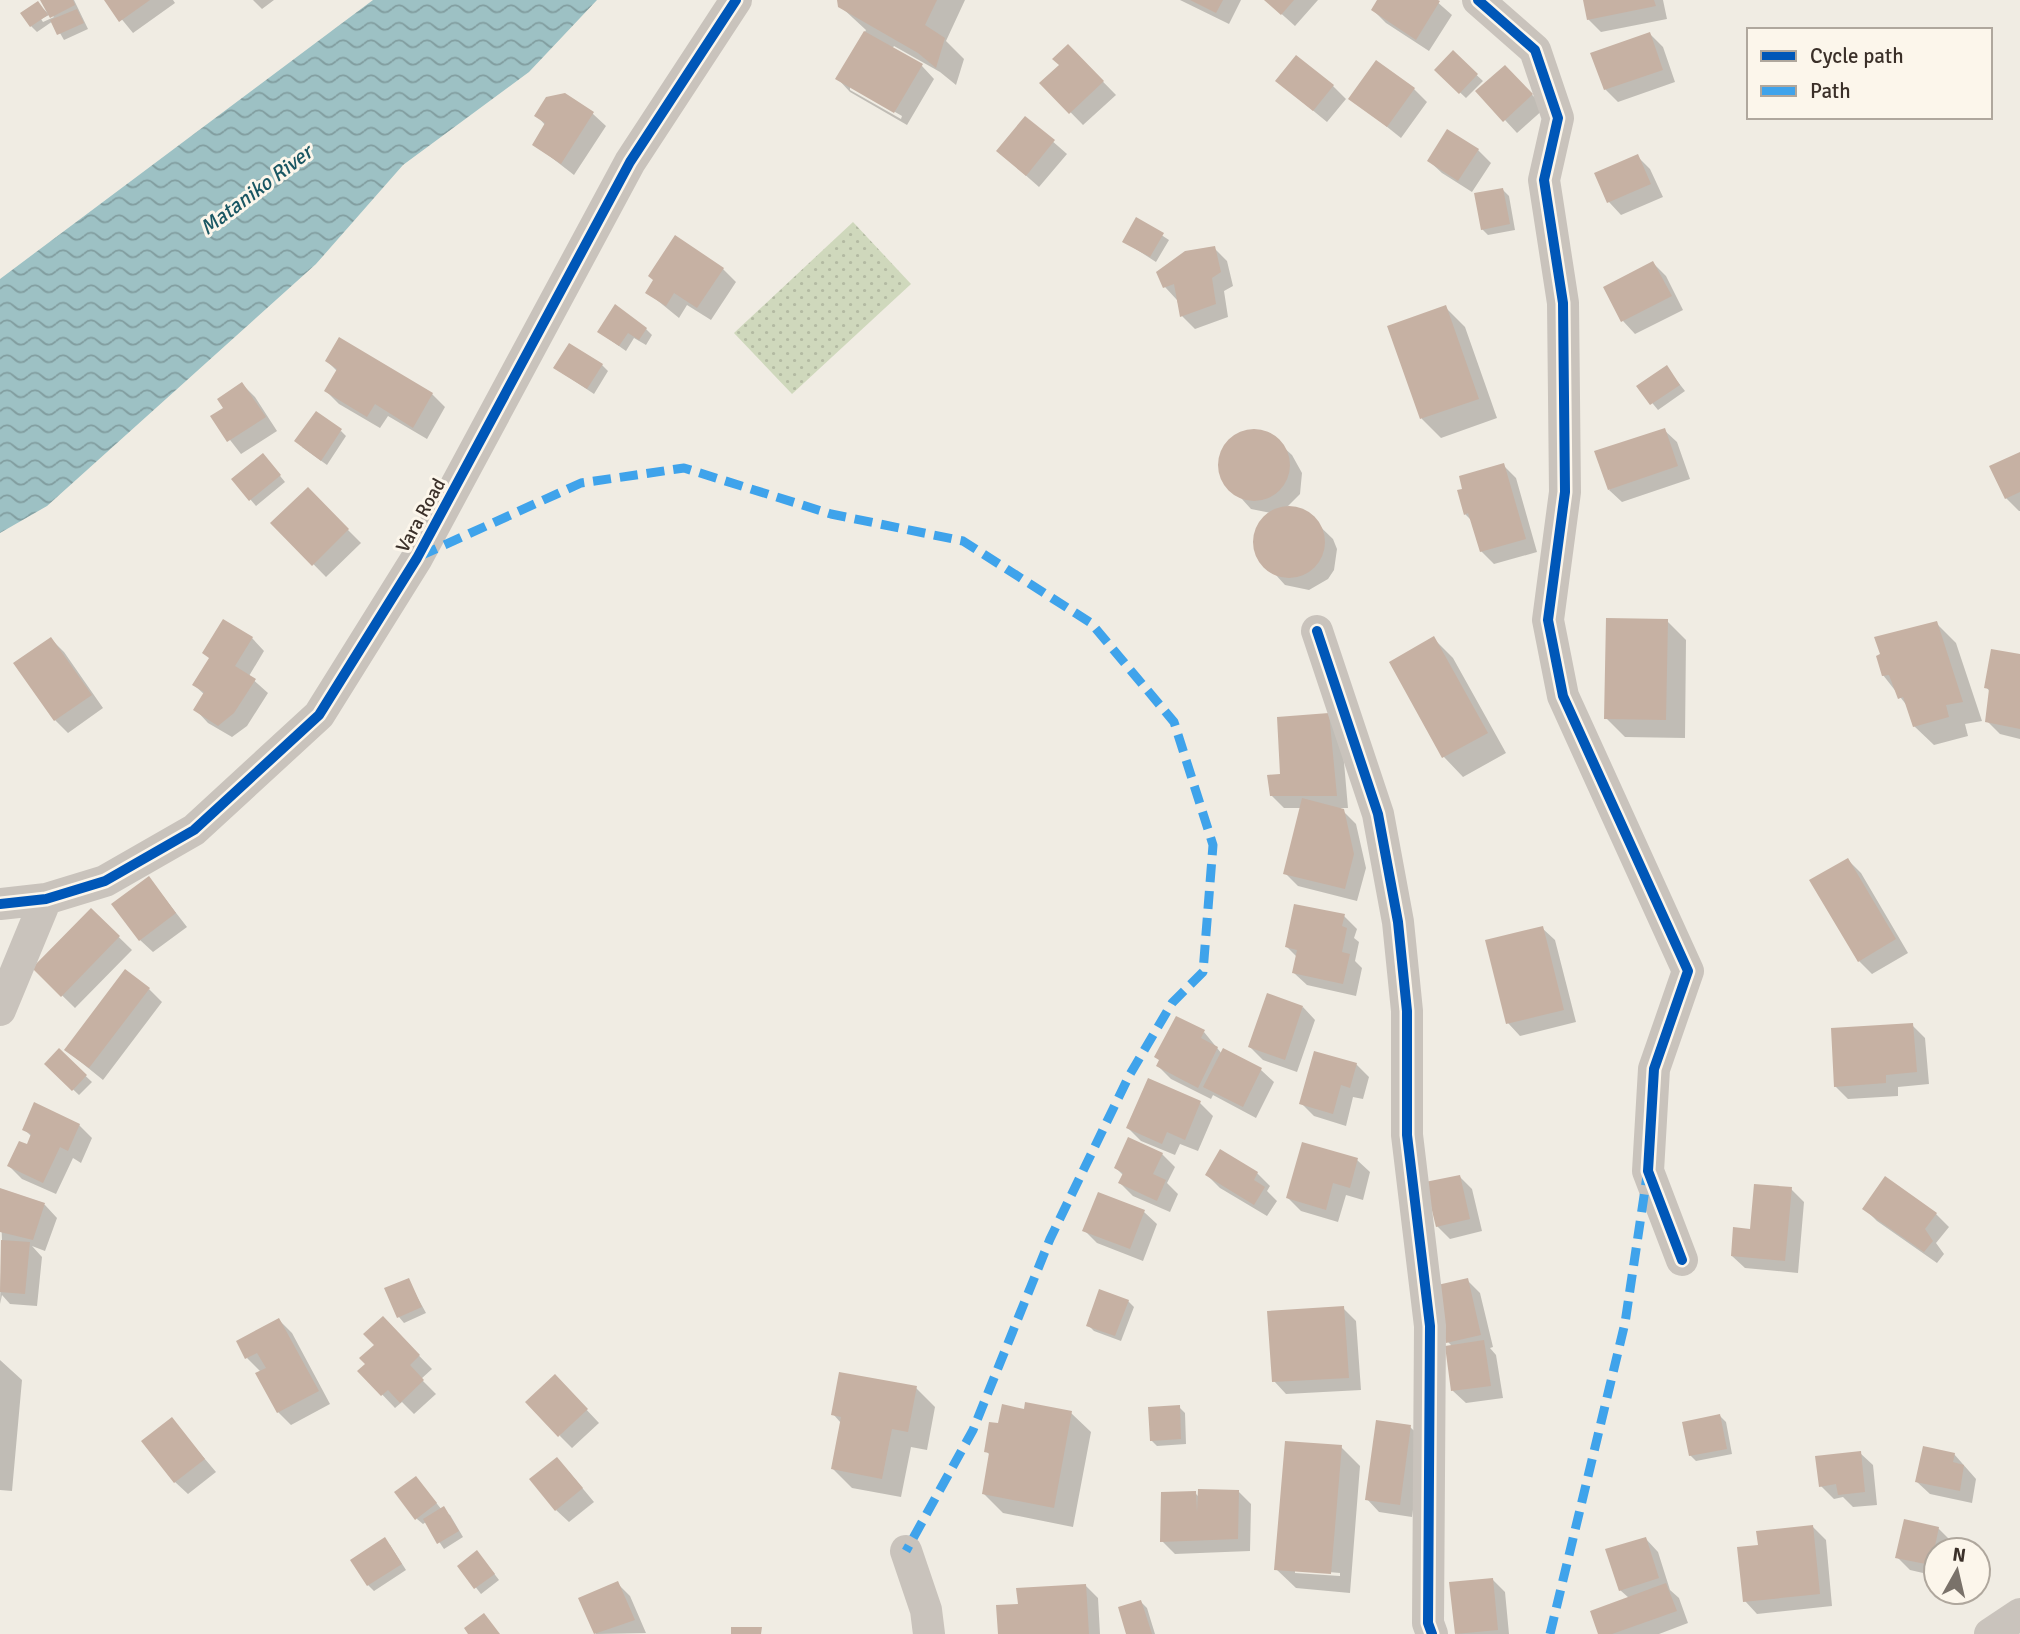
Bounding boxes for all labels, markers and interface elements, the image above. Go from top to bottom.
legend [1747,28,1992,119]
text: Cycle path [1810,43,1904,69]
text: Path [1810,78,1851,104]
water label: Mataniko River [195,137,320,241]
street label: Vara Road [391,474,451,557]
north arrow [1922,1536,1992,1606]
text: N [1951,1542,1967,1568]

